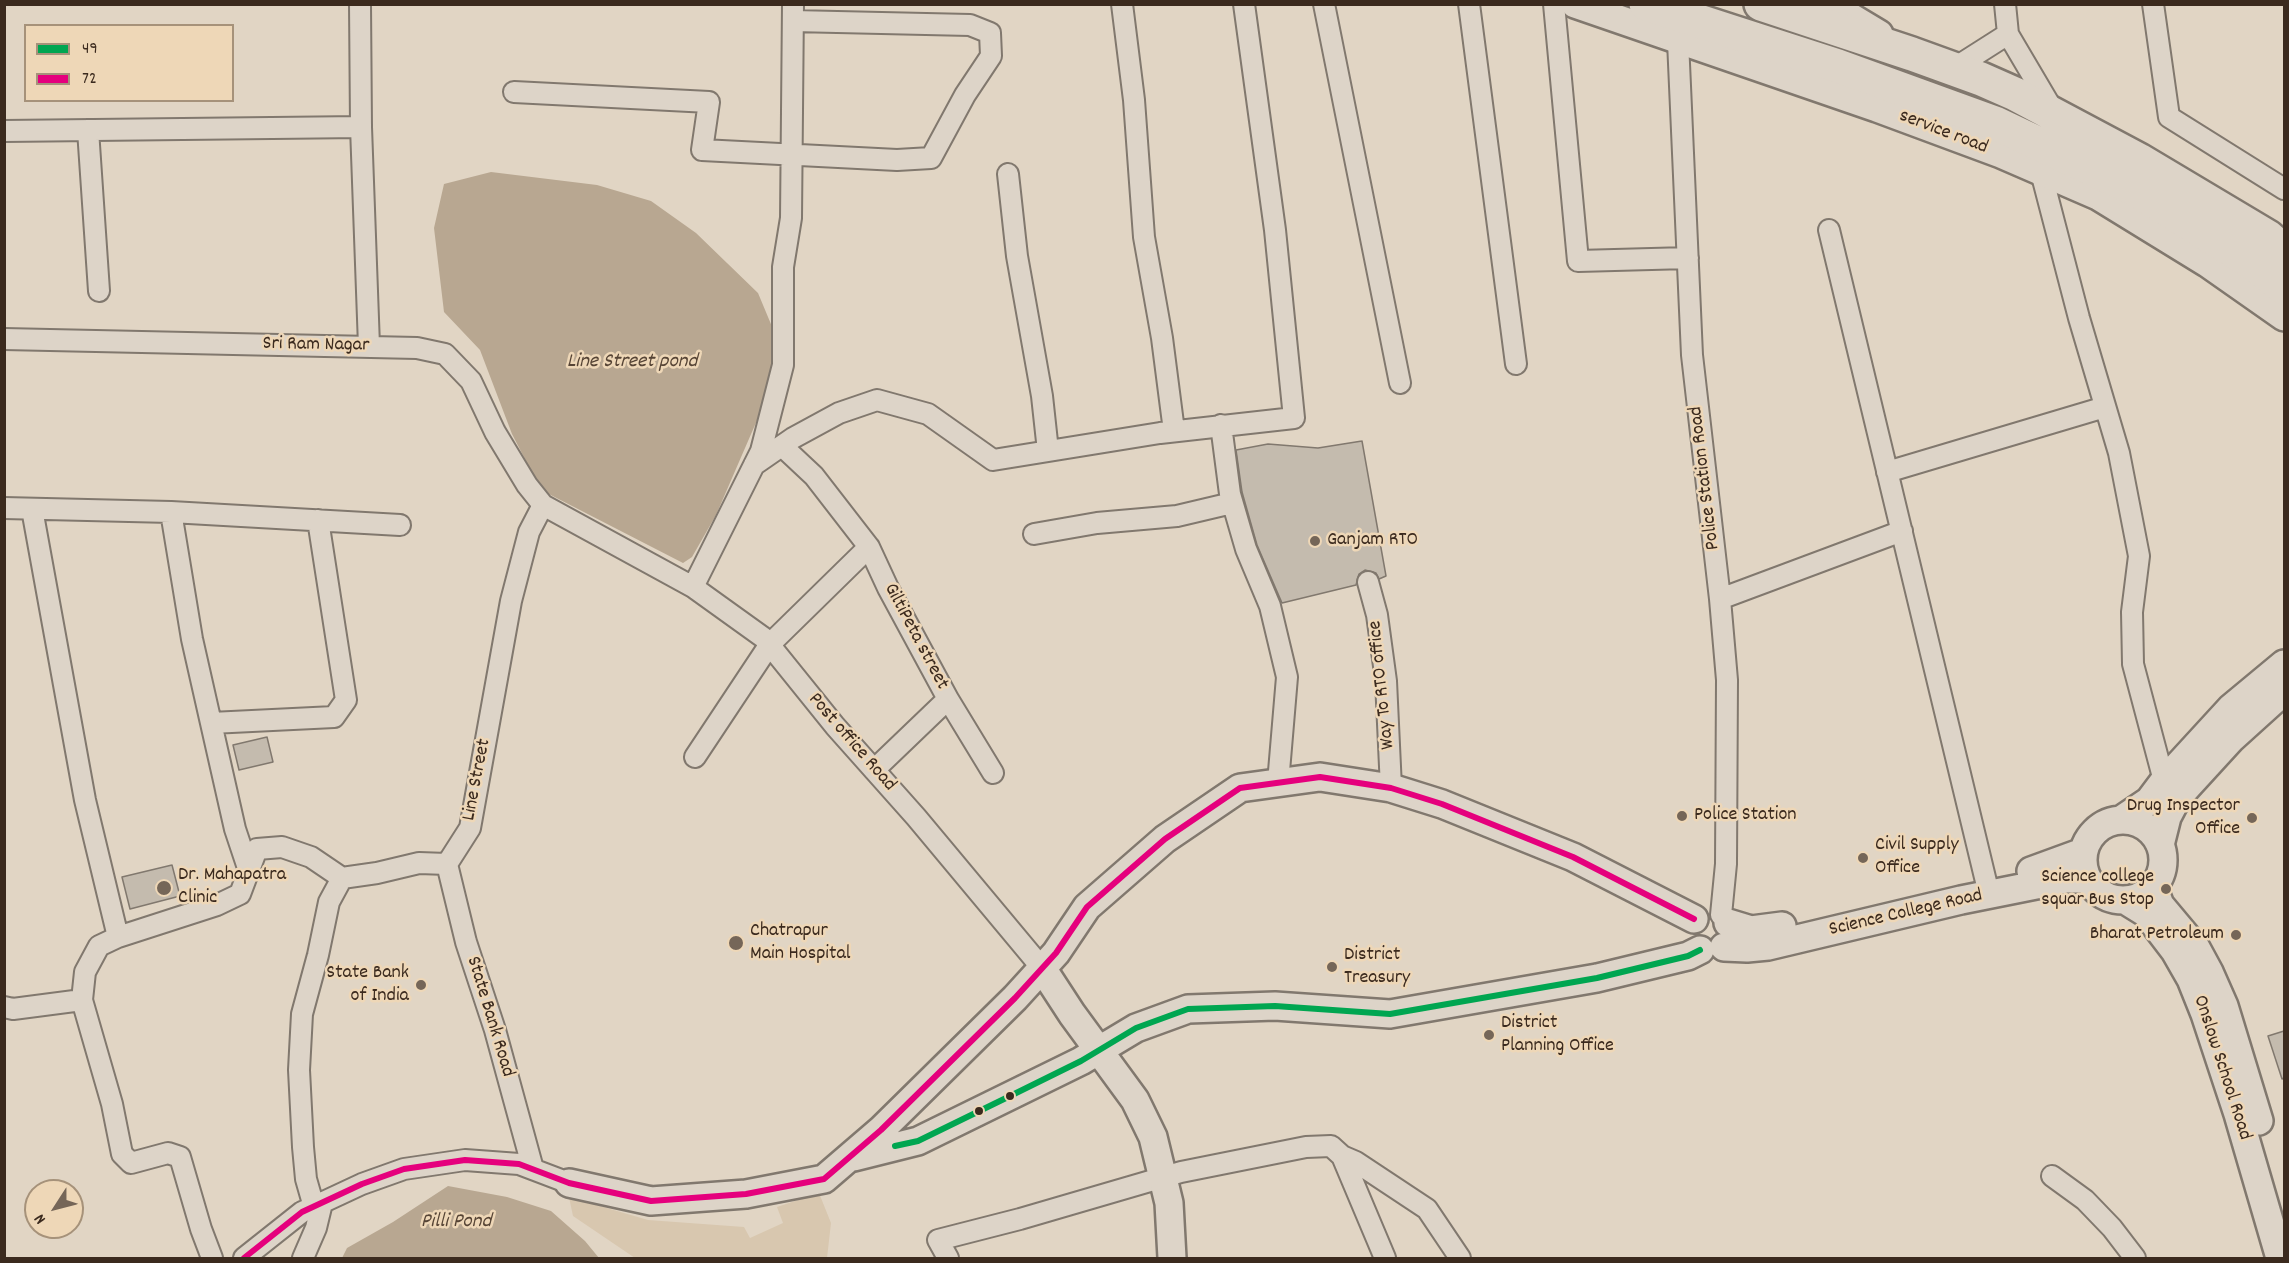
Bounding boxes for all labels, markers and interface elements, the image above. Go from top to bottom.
legend [24,24,234,102]
text: 49 [82,37,98,62]
text: 72 [82,67,97,92]
street label: service road [1895,105,1991,161]
street label: Sri Ram Nagar [262,333,370,359]
water label: Line Street pond [567,350,697,376]
street label: Police Station Road [1685,405,1727,551]
place label: Ganjam RTO [1327,529,1418,553]
marker: Ganjam RTO [1308,534,1322,548]
street label: GiltiPeta street [877,580,953,694]
street label: Way To RTO office [1364,619,1402,751]
street label: Post office Road [802,689,900,797]
street label: Line Street [458,737,498,823]
place label: Drug Inspector Office [2127,795,2240,842]
place label: Police Station [1694,804,1797,828]
marker: Police Station [1675,809,1689,823]
marker: Drug Inspector Office [2245,811,2259,825]
place label: Civil Supply Office [1875,834,1959,881]
marker: Civil Supply Office [1856,851,1870,865]
place label: Dr. Mahapatra Clinic [178,864,286,911]
place label: Science college squar Bus Stop [2041,866,2154,913]
marker: Dr. Mahapatra Clinic [155,879,173,897]
marker: Science college squar Bus Stop [2159,882,2173,896]
street label: Science College Road [1827,885,1985,943]
place label: Chatrapur Main Hospital [750,920,851,967]
place label: Bharat Petroleum [2090,923,2224,947]
marker: Bharat Petroleum [2229,928,2243,942]
marker: Chatrapur Main Hospital [727,934,745,952]
place label: District Treasury [1344,944,1410,991]
street label: State Bank Road [459,954,519,1080]
marker: District Treasury [1325,960,1339,974]
place label: State Bank of India [326,962,409,1009]
marker: State Bank of India [414,978,428,992]
street label: Onslow School Road [2186,993,2256,1143]
place label: District Planning Office [1501,1012,1614,1059]
marker: District Planning Office [1482,1028,1496,1042]
unlabelled marker [1004,1090,1016,1102]
unlabelled marker [973,1105,985,1117]
north arrow [24,1179,84,1239]
text: N [29,1209,52,1229]
water label: Pilli Pond [421,1210,491,1236]

